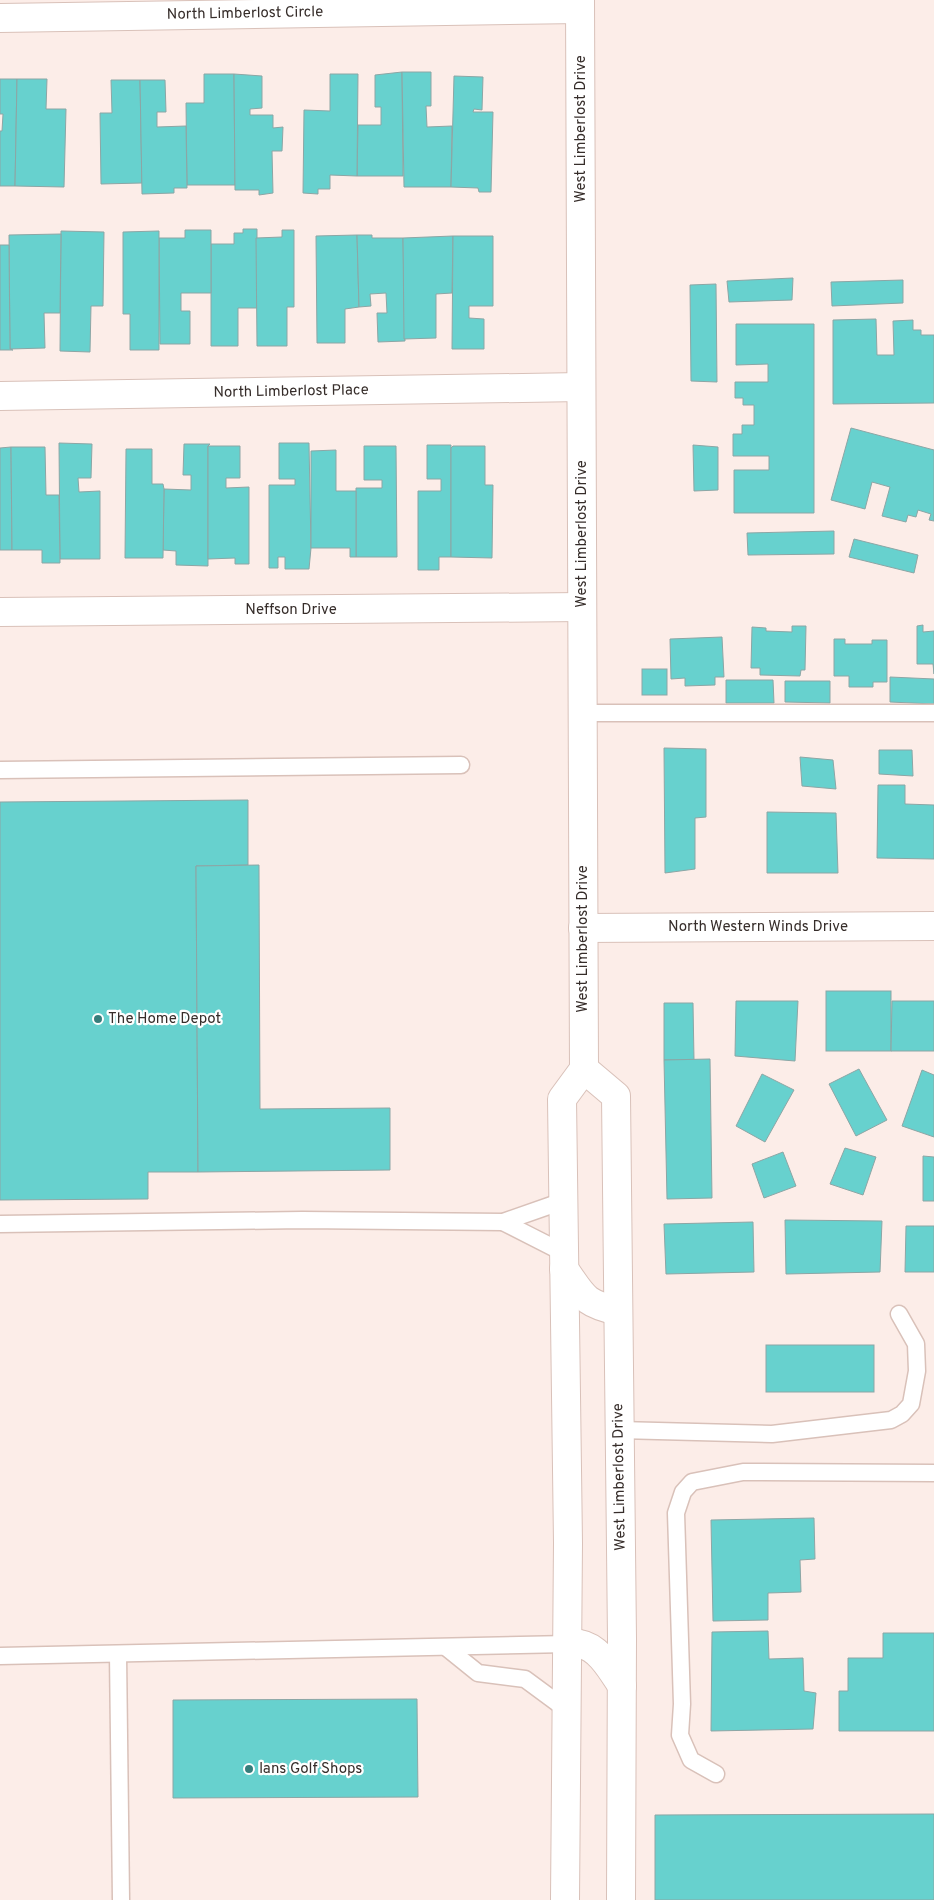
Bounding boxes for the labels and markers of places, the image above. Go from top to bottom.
place label: The Home Depot [108,1010,221,1029]
marker: The Home Depot [92,1013,104,1025]
place label: Ians Golf Shops [259,1760,362,1779]
marker: Ians Golf Shops [243,1763,255,1775]

